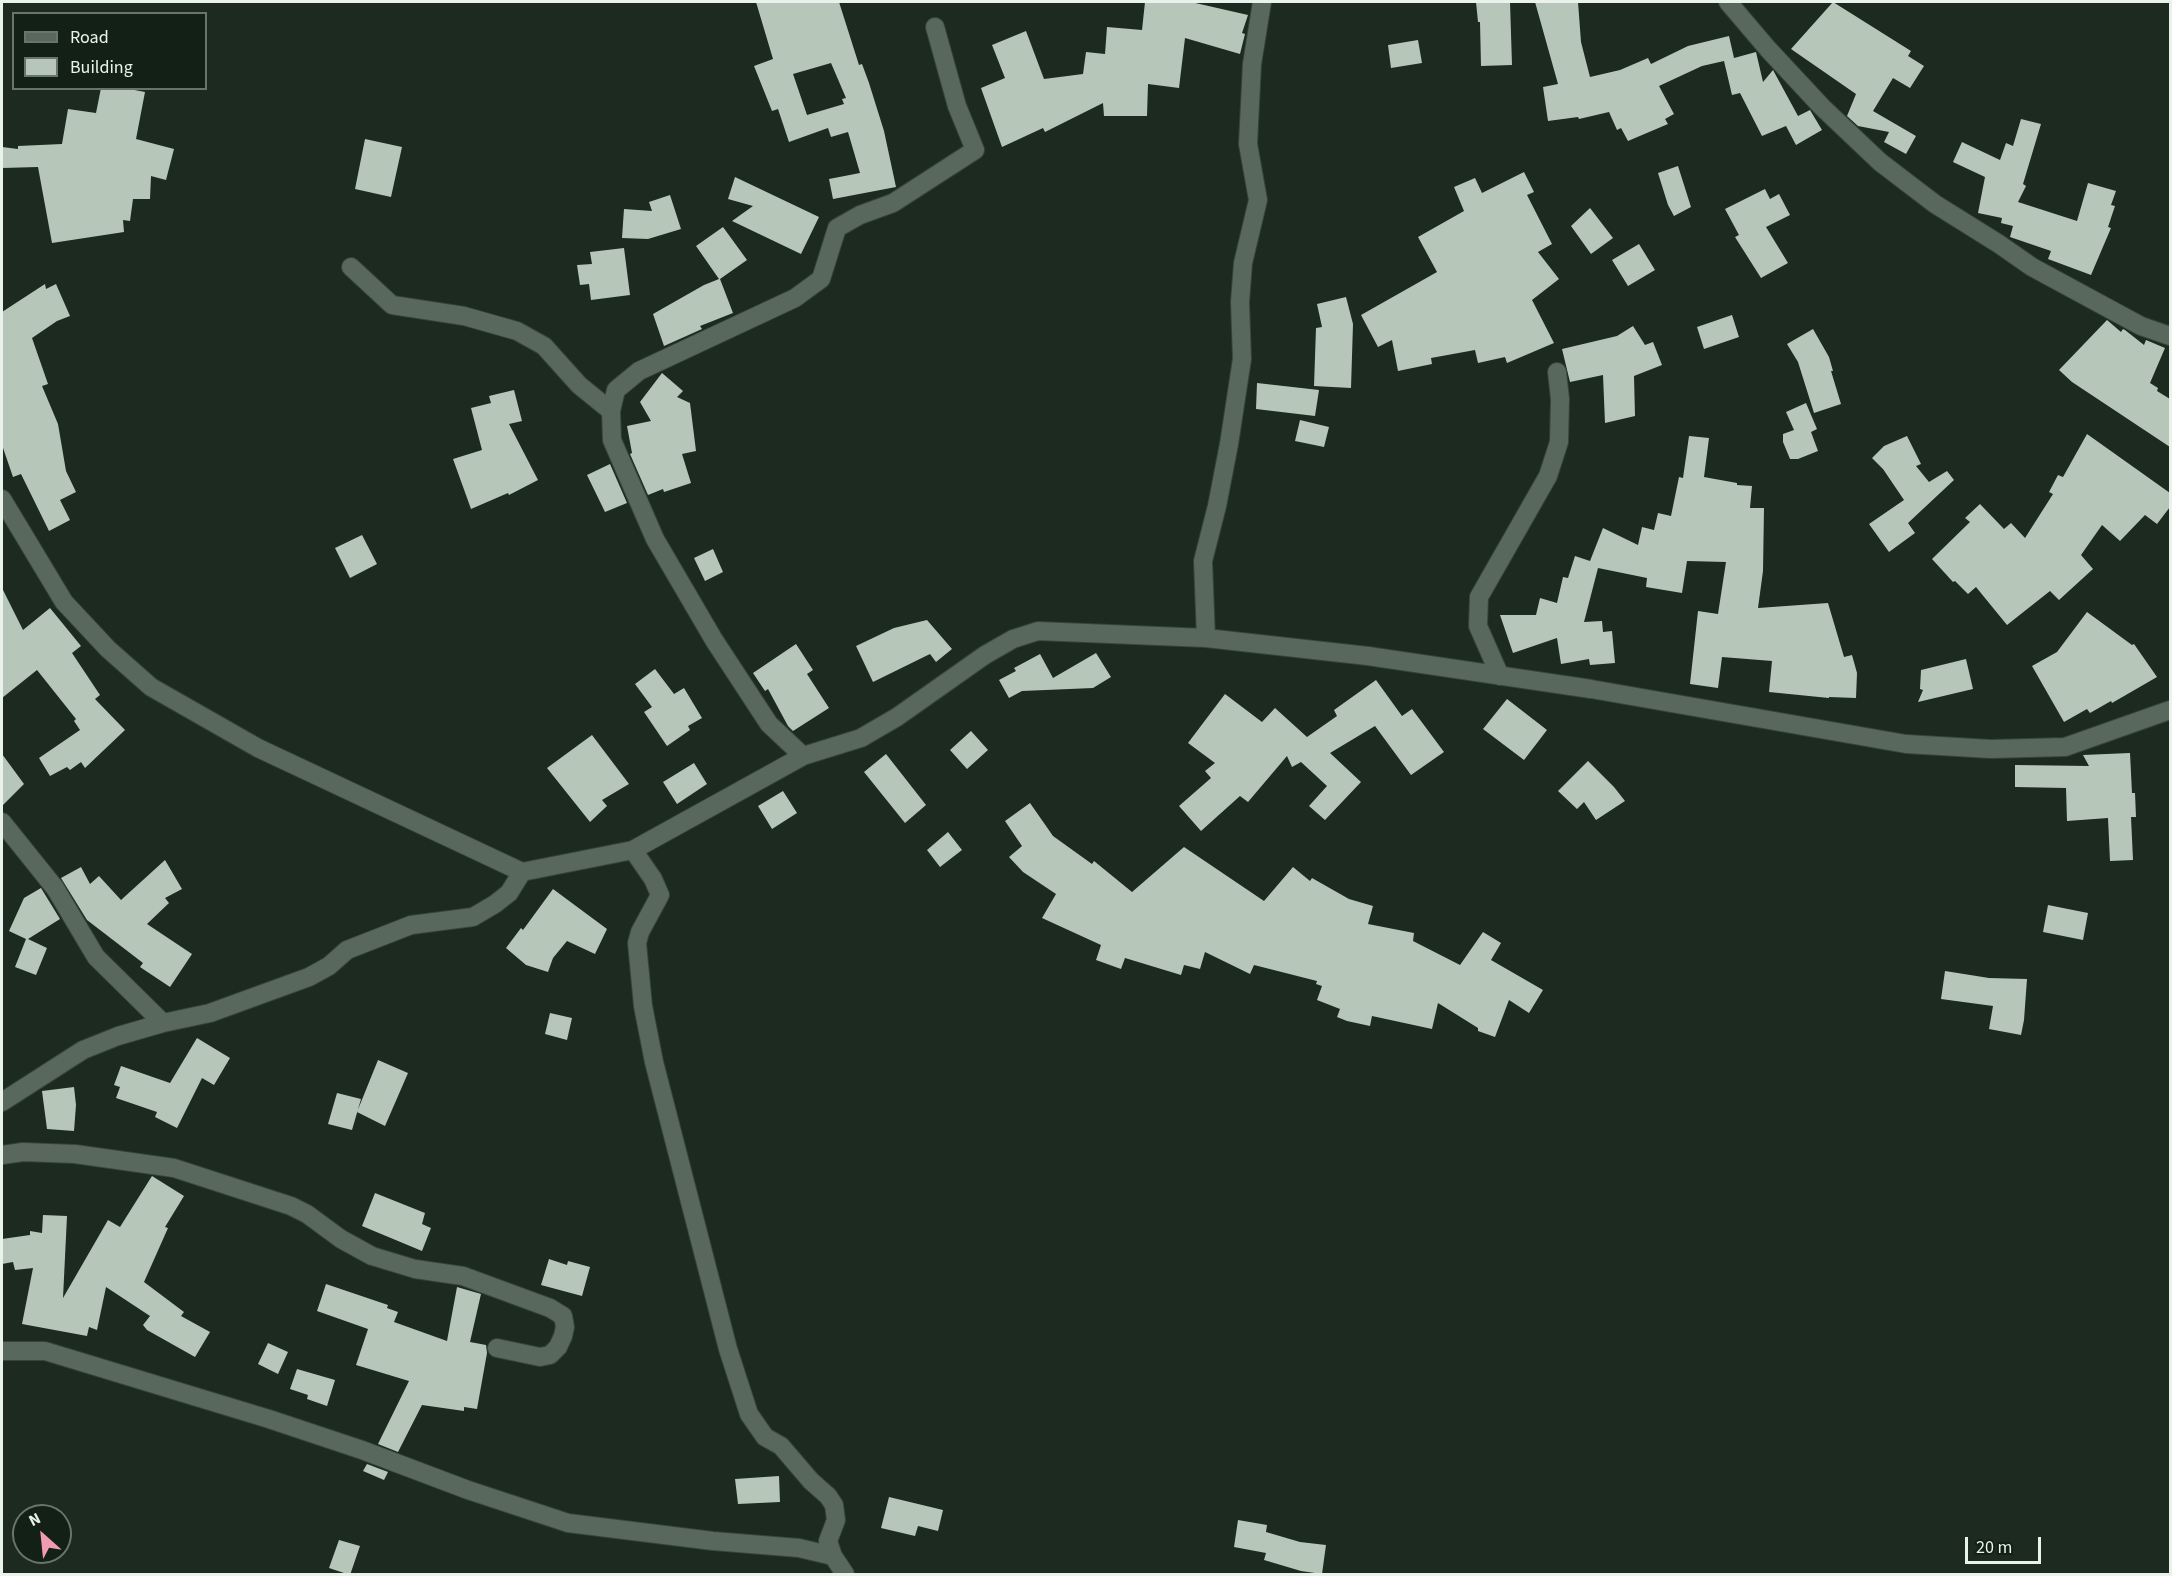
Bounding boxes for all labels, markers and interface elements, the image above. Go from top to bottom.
legend [12,12,207,90]
text: Road [70,25,109,50]
text: Building [70,55,133,80]
north arrow [12,1504,72,1564]
text: N [25,1508,44,1532]
scale bar [1968,1525,2044,1563]
text: 20 m [1976,1535,2012,1560]

